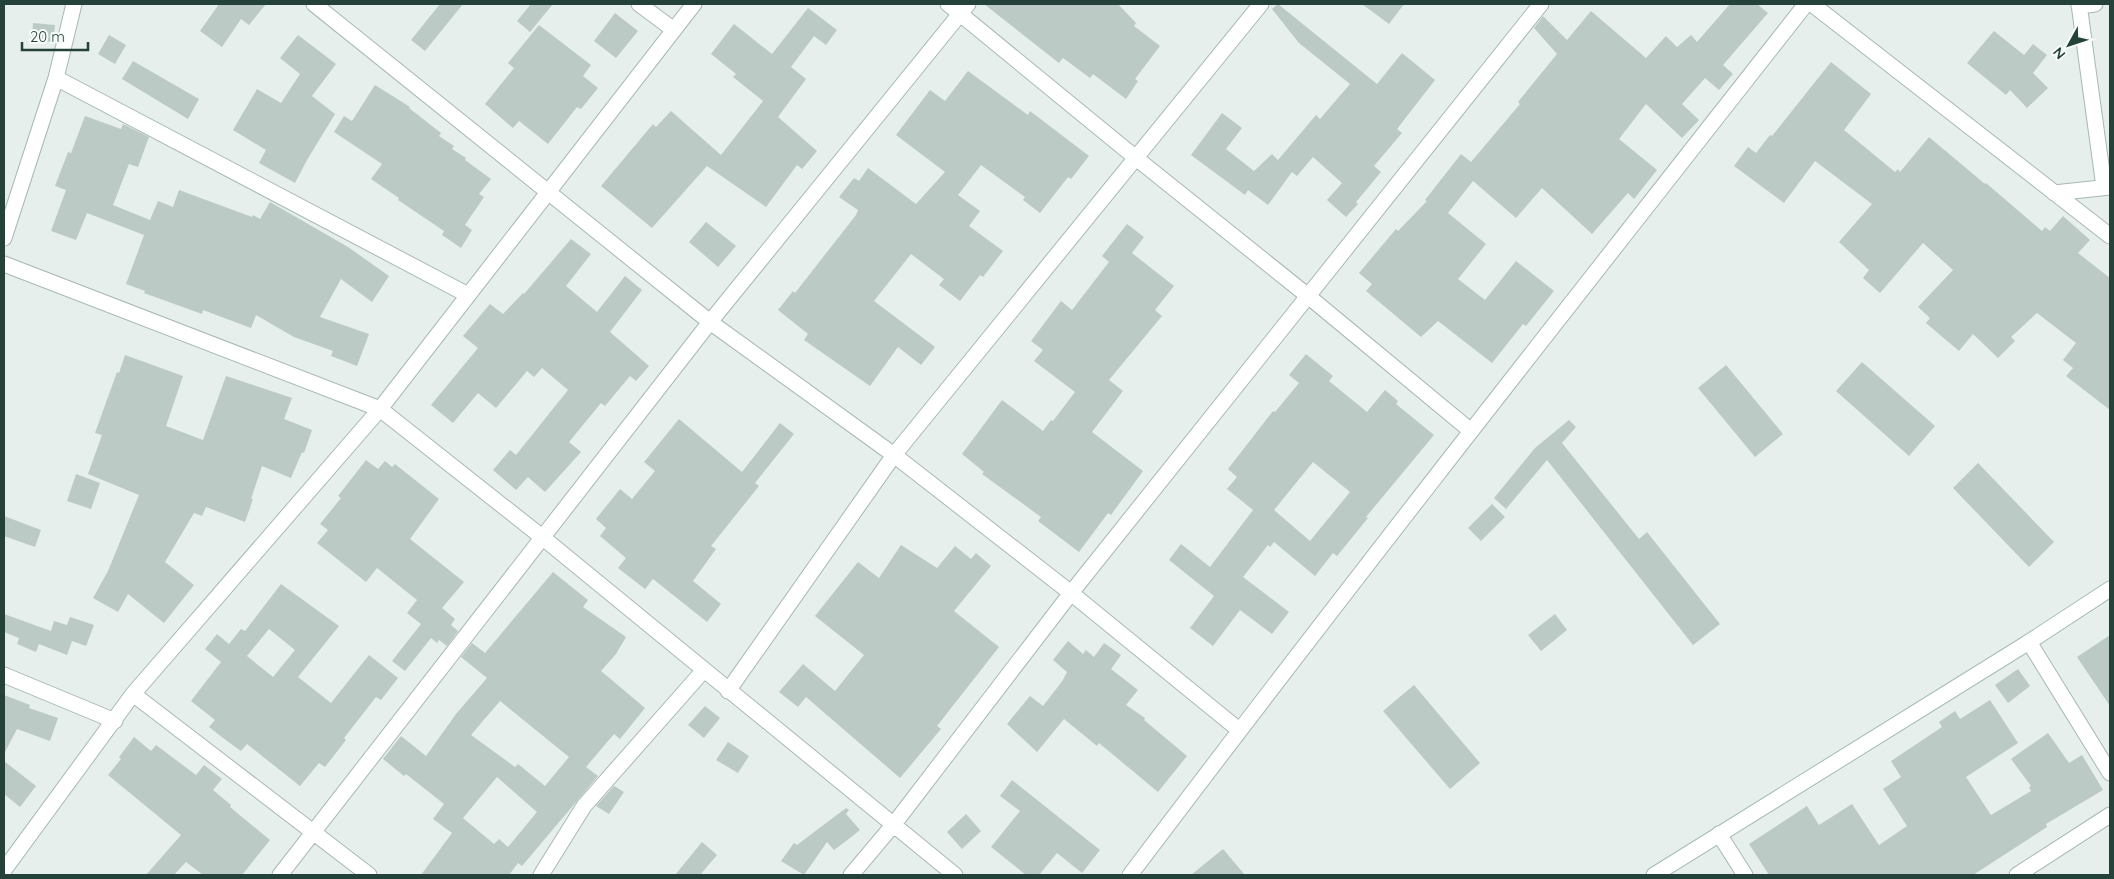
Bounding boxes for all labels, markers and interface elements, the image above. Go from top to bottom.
scale bar [22,20,89,52]
north arrow [2044,20,2094,70]
text: 20 m [30,27,65,46]
text: N [2049,44,2069,63]

